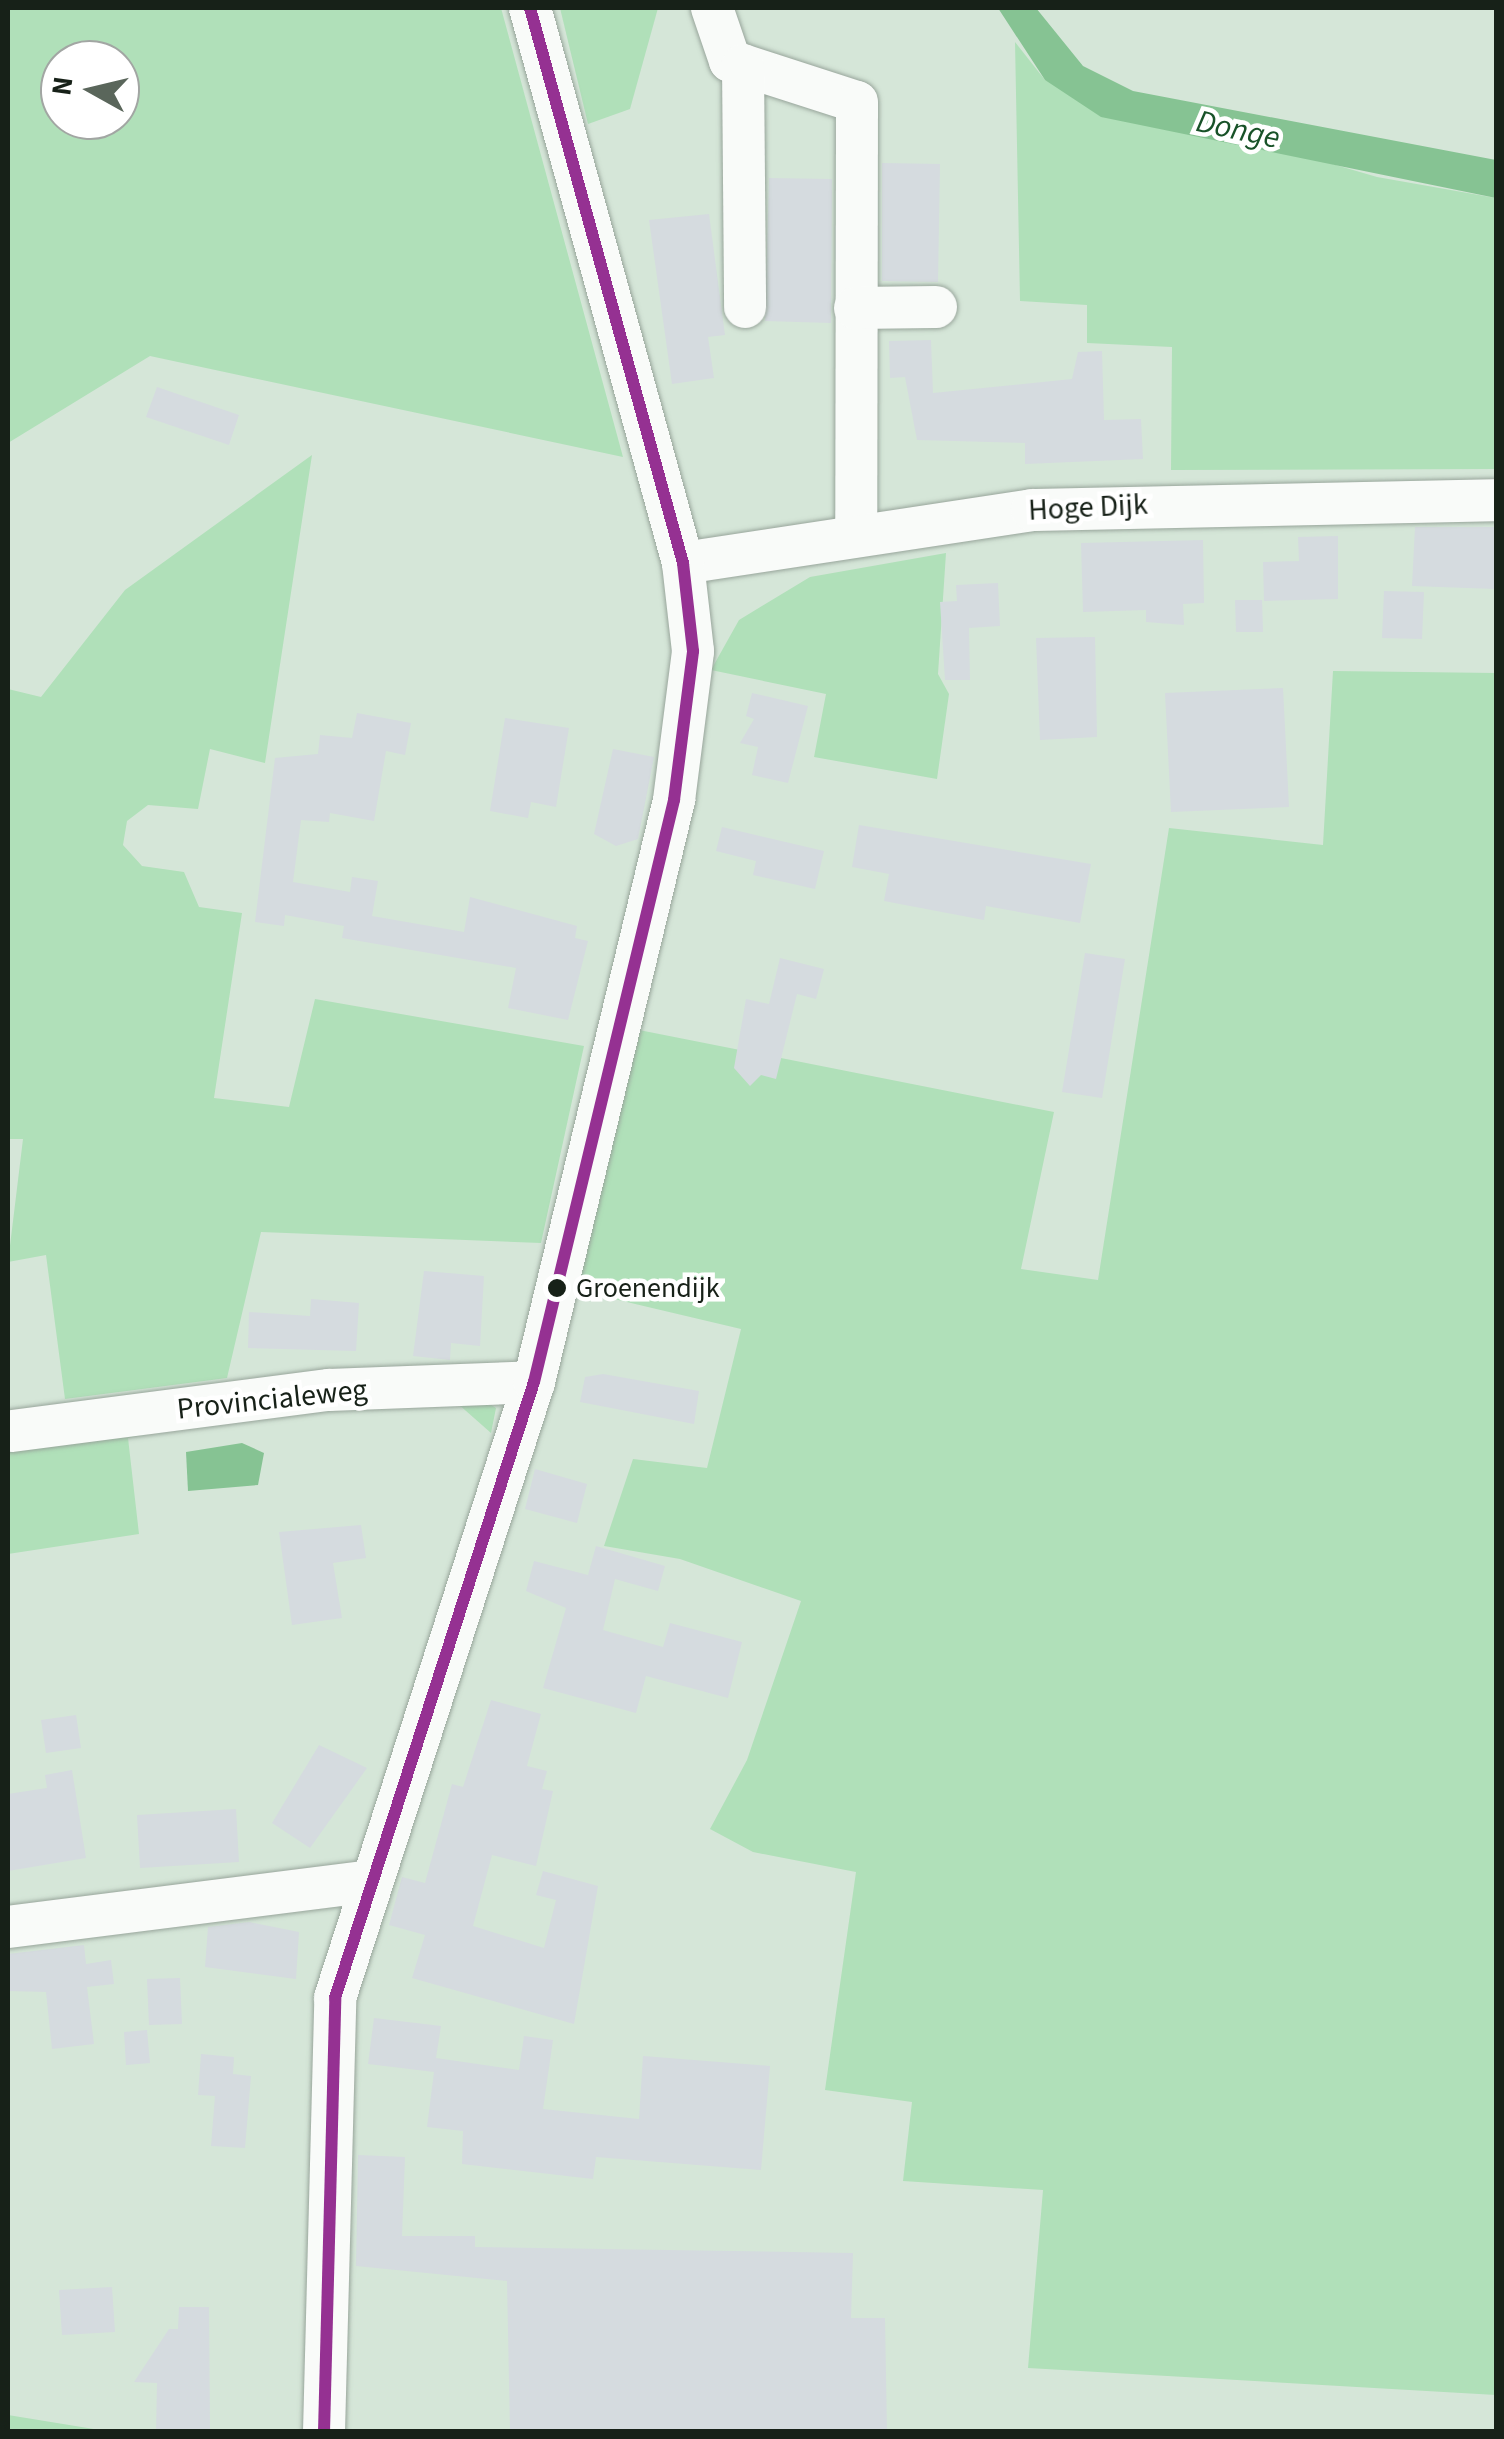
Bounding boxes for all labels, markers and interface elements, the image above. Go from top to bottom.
north arrow [40,40,140,140]
text: N [41,74,83,98]
water label: Donge [1193,102,1283,158]
street label: Hoge Dijk [1027,487,1149,529]
place label: Groenendijk [576,1271,719,1305]
marker: Groenendijk [547,1278,567,1298]
street label: Provincialeweg [175,1372,369,1428]

